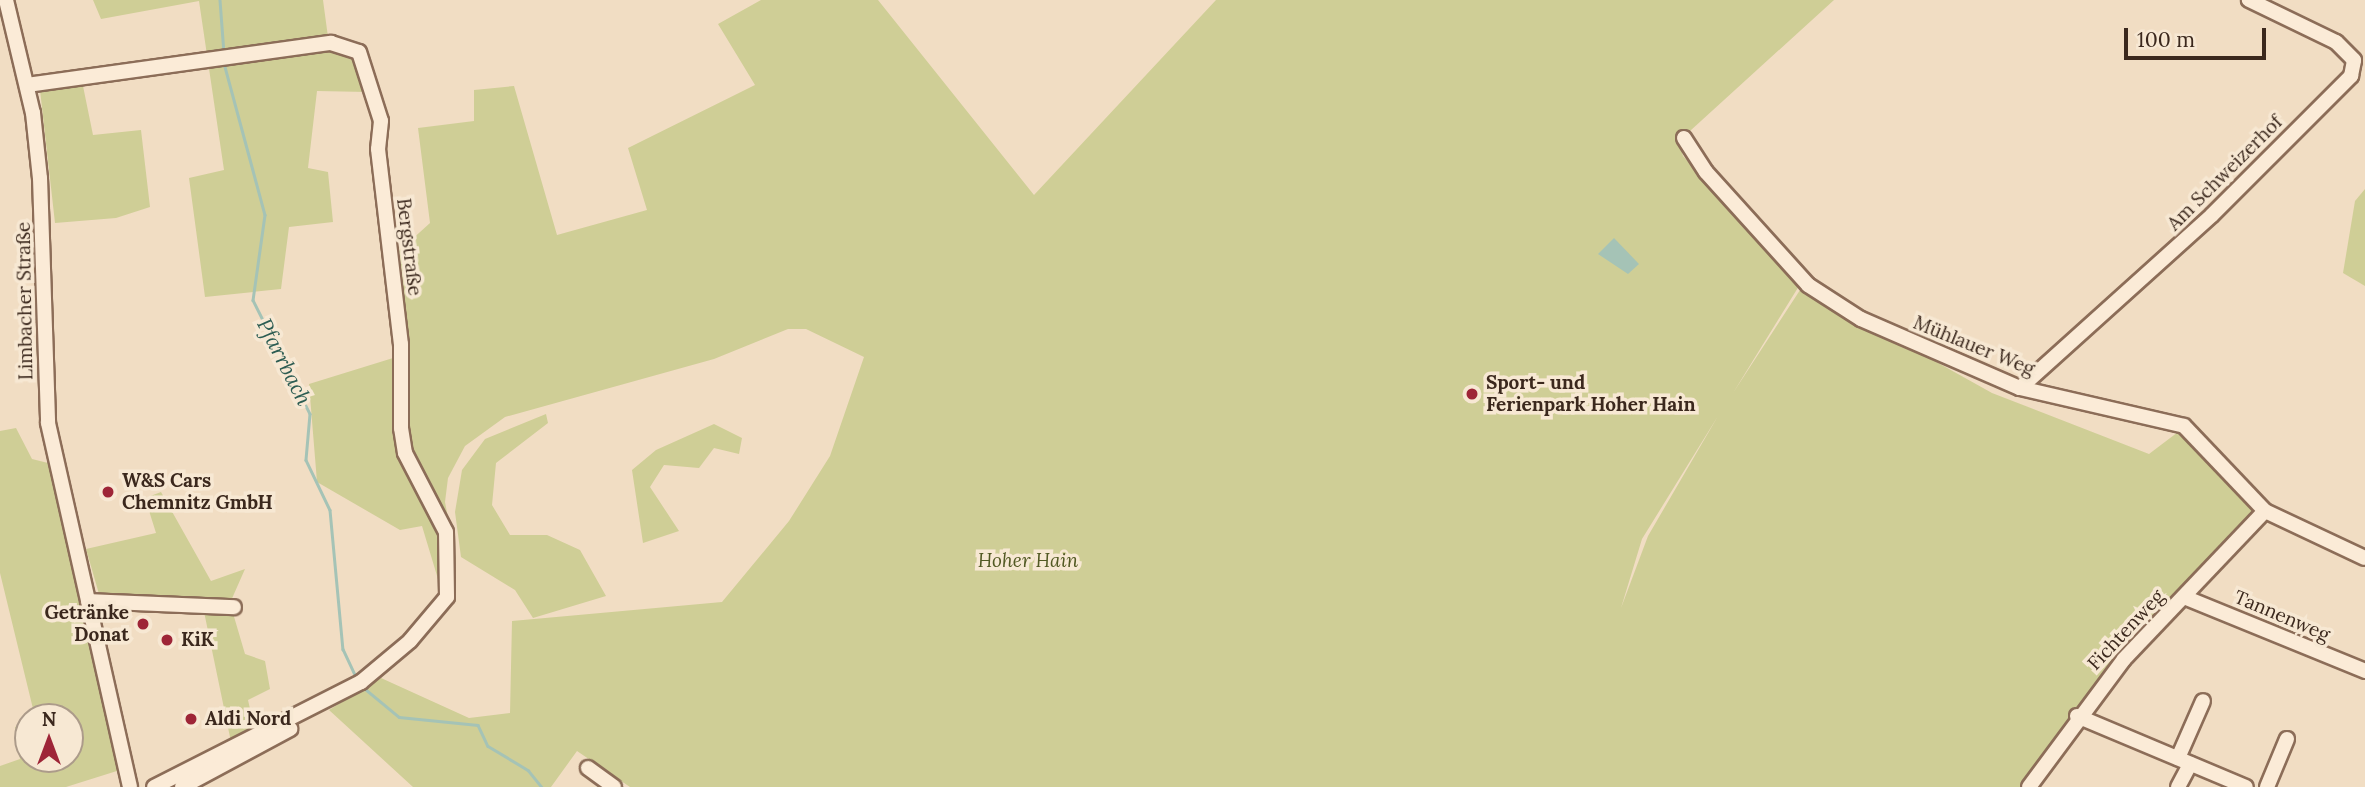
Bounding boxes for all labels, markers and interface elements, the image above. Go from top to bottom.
scale bar [2127,14,2269,58]
text: 100 m [2137,26,2195,53]
street label: Am Schweizerhof [2163,111,2287,235]
street label: Bergstraße [392,197,426,297]
street label: Limbacher Straße [12,222,38,380]
street label: Mühlauer Weg [1910,311,2038,381]
water label: Pfarrbach [251,314,317,410]
place label: Sport- und Ferienpark Hoher Hain [1486,372,1696,416]
marker: Sport- und Ferienpark Hoher Hain [1464,386,1480,402]
place label: W&S Cars Chemnitz GmbH [122,470,273,514]
marker: W&S Cars Chemnitz GmbH [100,484,116,500]
park label: Hoher Hain [978,550,1078,572]
street label: Fichtenweg [2083,585,2169,675]
street label: Tannenweg [2231,586,2333,646]
place label: Getränke Donat [44,602,129,646]
marker: Getränke Donat [135,616,151,632]
place label: KiK [181,629,214,651]
marker: KiK [159,632,175,648]
north arrow [14,703,84,773]
text: N [42,707,56,731]
place label: Aldi Nord [205,708,291,730]
marker: Aldi Nord [183,711,199,727]

